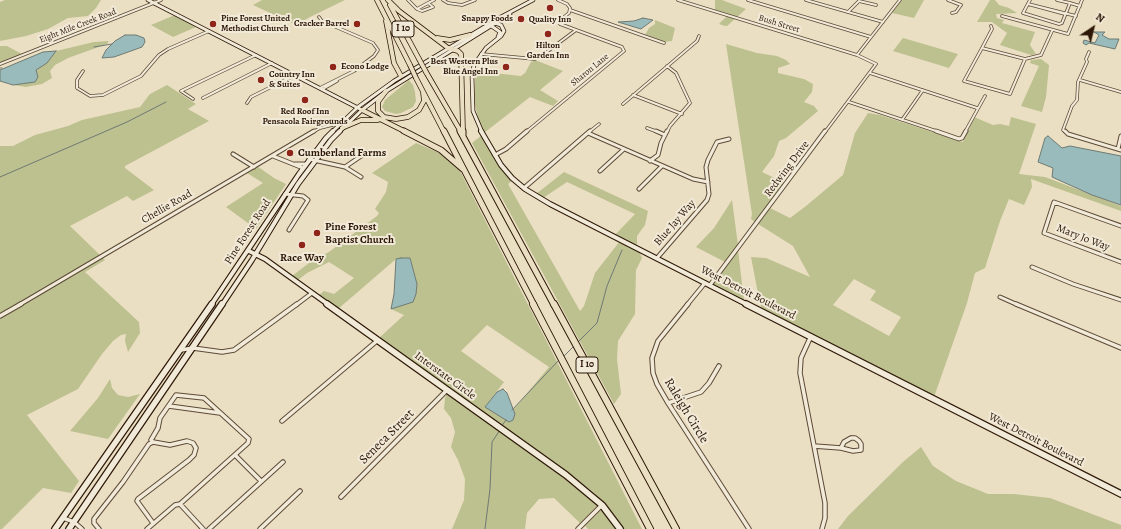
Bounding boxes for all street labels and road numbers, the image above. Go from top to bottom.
street label: Eight Mile Creek Road [38,6,118,46]
street label: Bush Street [757,13,801,35]
road number: I 10 [392,21,414,37]
street label: Sharon Lane [569,51,611,89]
street label: Redwing Drive [762,138,812,200]
street label: Chellie Road [139,187,195,227]
street label: Pine Forest Road [222,197,274,267]
street label: Blue Jay Way [651,197,699,249]
street label: Mary Jo Way [1055,222,1111,254]
street label: West Detroit Boulevard [698,263,798,323]
street label: Interstate Circle [412,349,478,403]
road number: I 10 [576,357,598,373]
street label: Raleigh Circle [660,376,712,446]
street label: Seneca Street [356,406,418,468]
street label: West Detroit Boulevard [986,410,1086,470]

